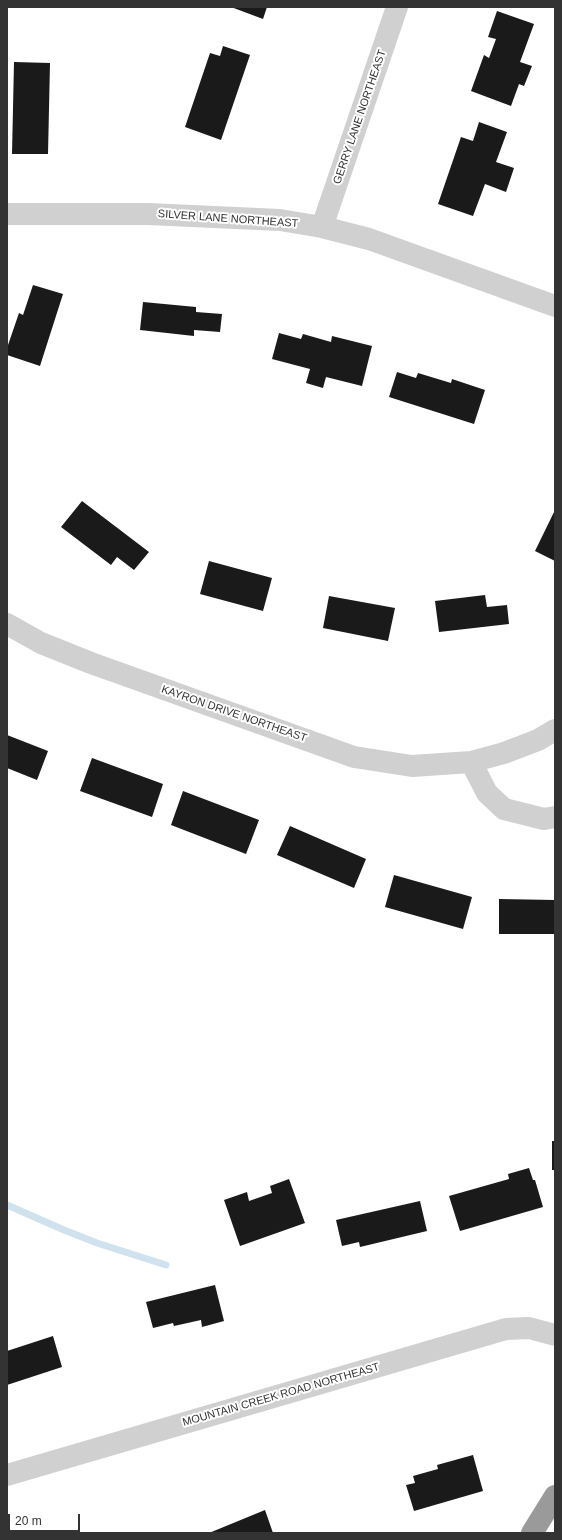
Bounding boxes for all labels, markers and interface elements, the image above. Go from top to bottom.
street label: GERRY LANE NORTHEAST [331,48,389,186]
street label: SILVER LANE NORTHEAST [157,208,299,230]
street label: KAYRON DRIVE NORTHEAST [160,683,308,745]
street label: MOUNTAIN CREEK ROAD NORTHEAST [181,1360,381,1430]
scale bar [10,1506,82,1532]
text: 20 m [15,1514,42,1528]

